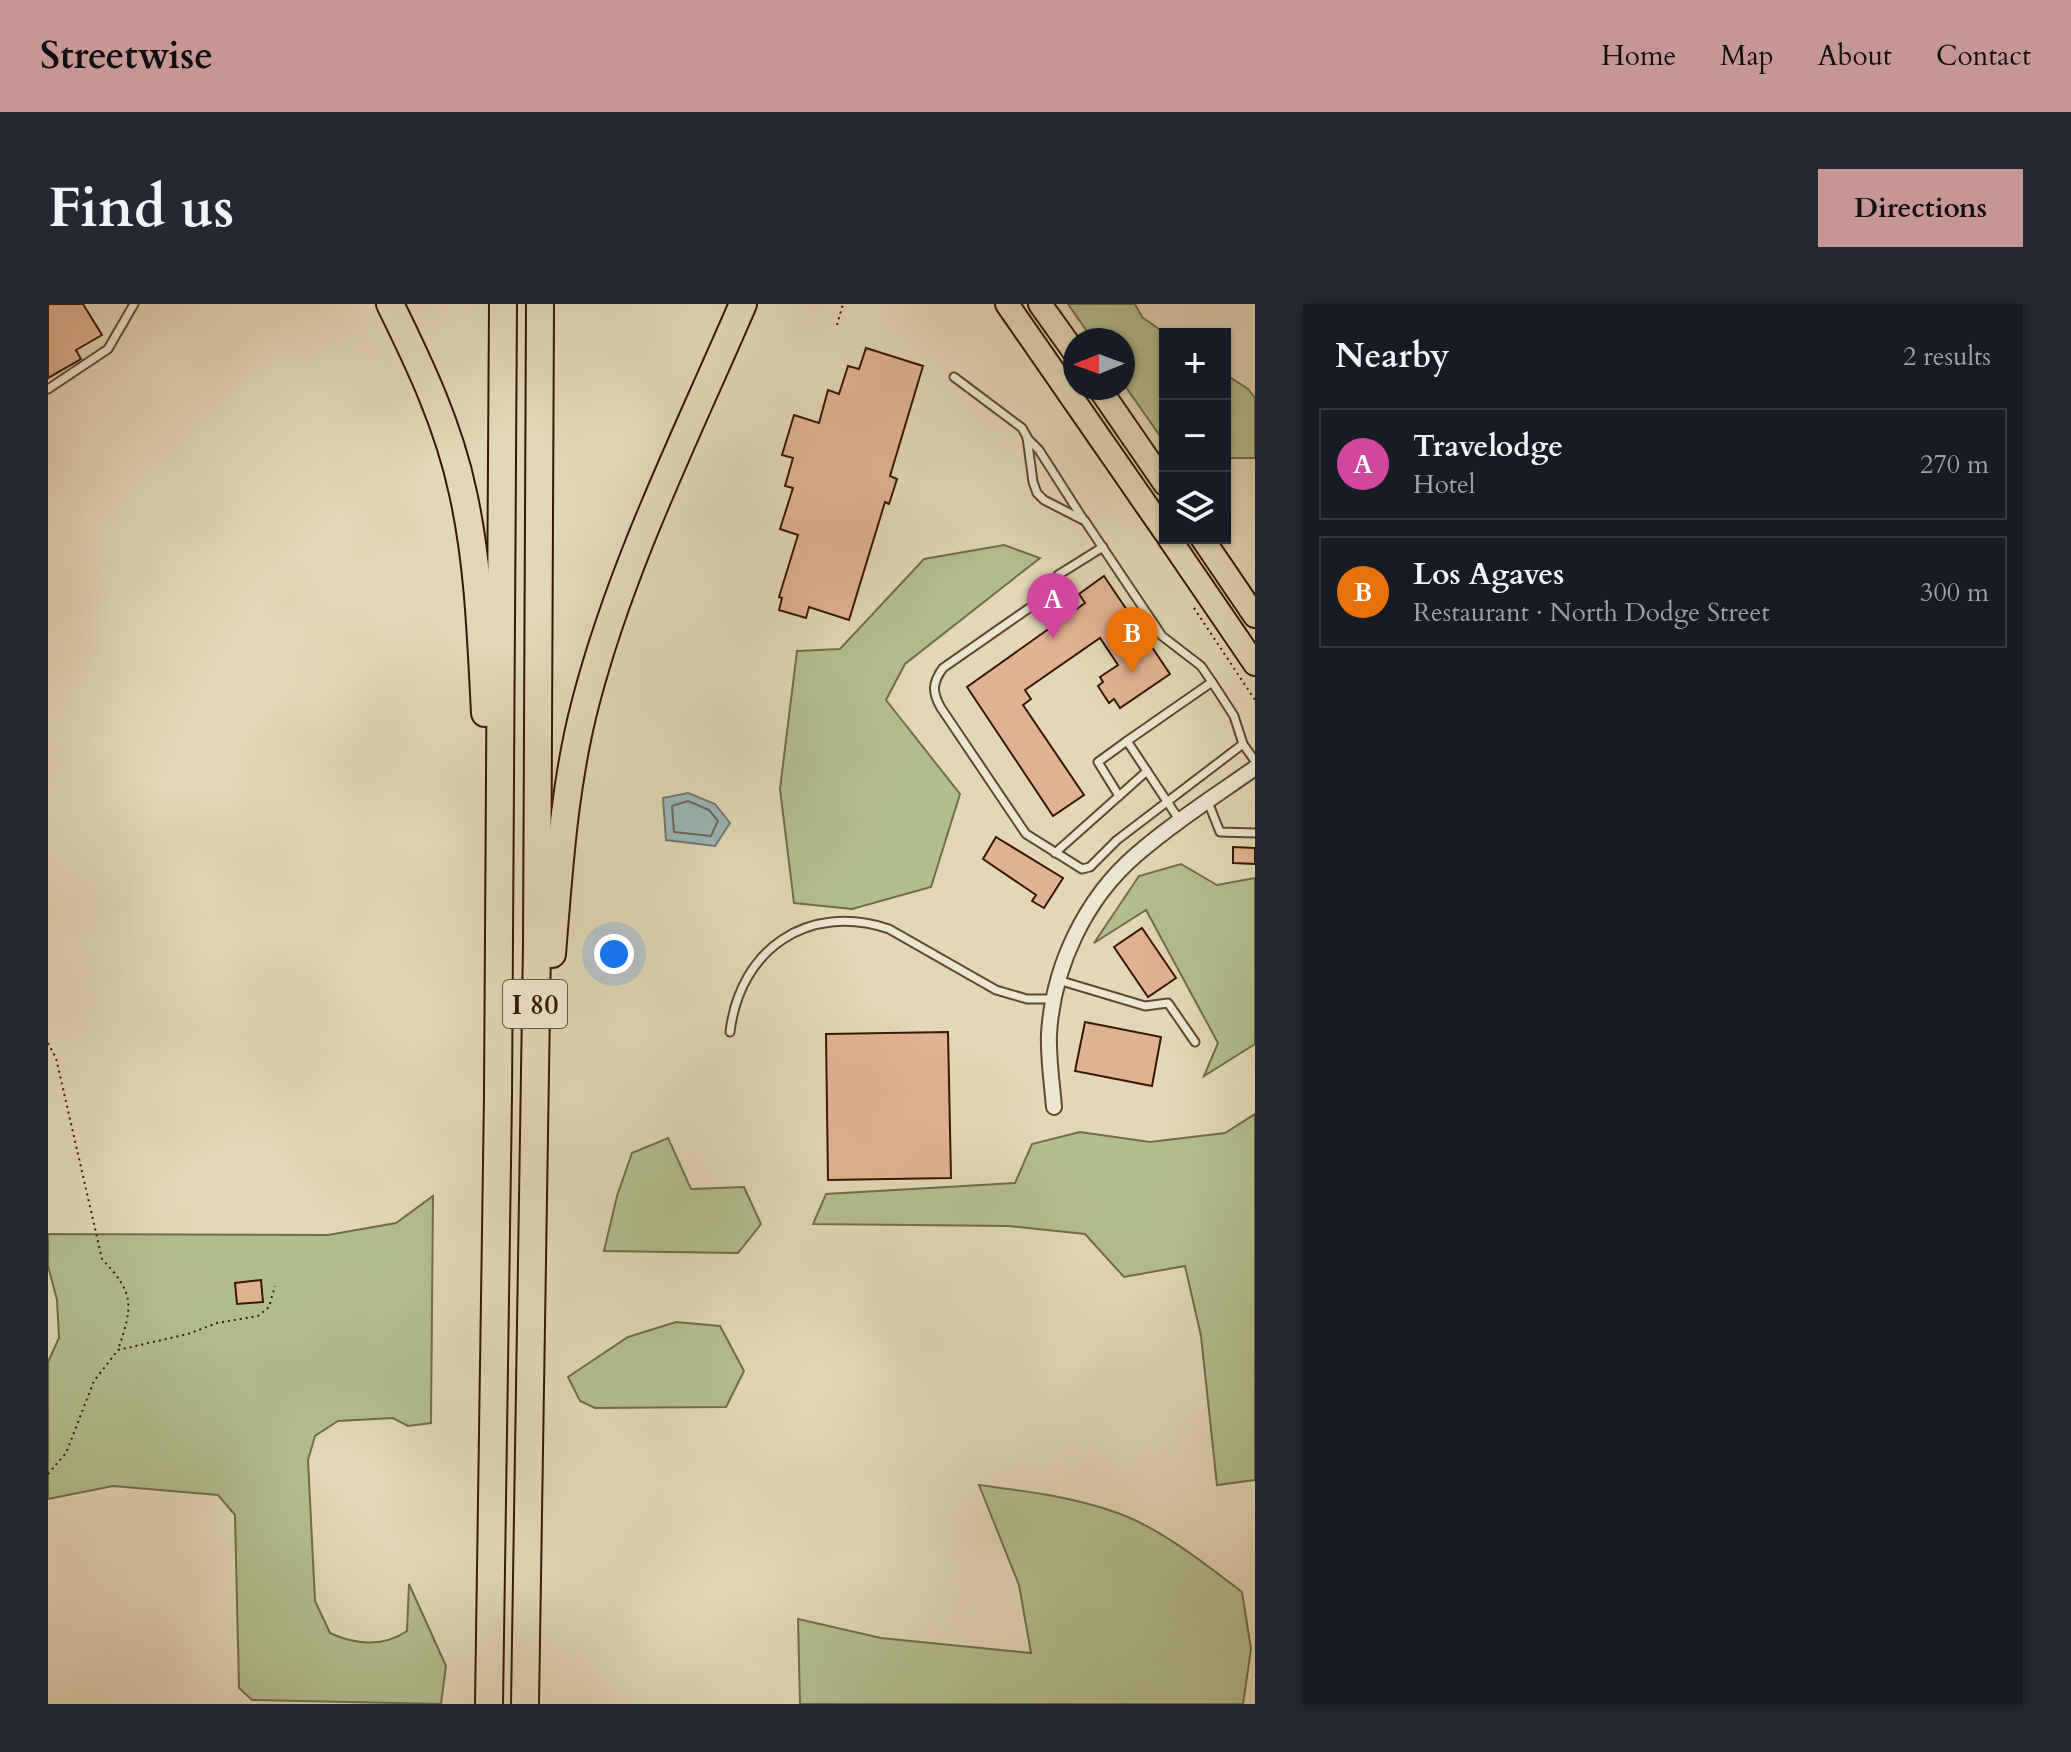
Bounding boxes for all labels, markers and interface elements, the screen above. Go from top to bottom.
text: Streetwise [40,30,213,82]
text: Home [1601,37,1676,75]
text: Map [1720,37,1774,75]
text: About [1818,37,1892,75]
text: Contact [1936,37,2031,75]
button: Directions [1818,169,2023,247]
text: Find us [48,171,234,246]
north arrow [1063,328,1135,400]
map controls [1159,328,1231,544]
button: + [1159,328,1231,400]
text: Nearby [1335,333,1450,379]
text: 2 results [1903,339,1991,374]
button: − [1159,400,1231,472]
text: Travelodge [1413,426,1563,467]
text: A [1353,447,1373,482]
text: 270 m [1920,447,1989,482]
text: Hotel [1413,467,1475,502]
button: layers [1159,472,1231,544]
text: Los Agaves [1413,554,1564,595]
pin: A [1027,573,1079,639]
text: B [1354,575,1372,610]
text: 300 m [1920,575,1989,610]
text: Restaurant · North Dodge Street [1413,595,1770,630]
pin: B [1106,607,1158,673]
your location [594,934,634,974]
road number: I 80 [503,980,567,1028]

